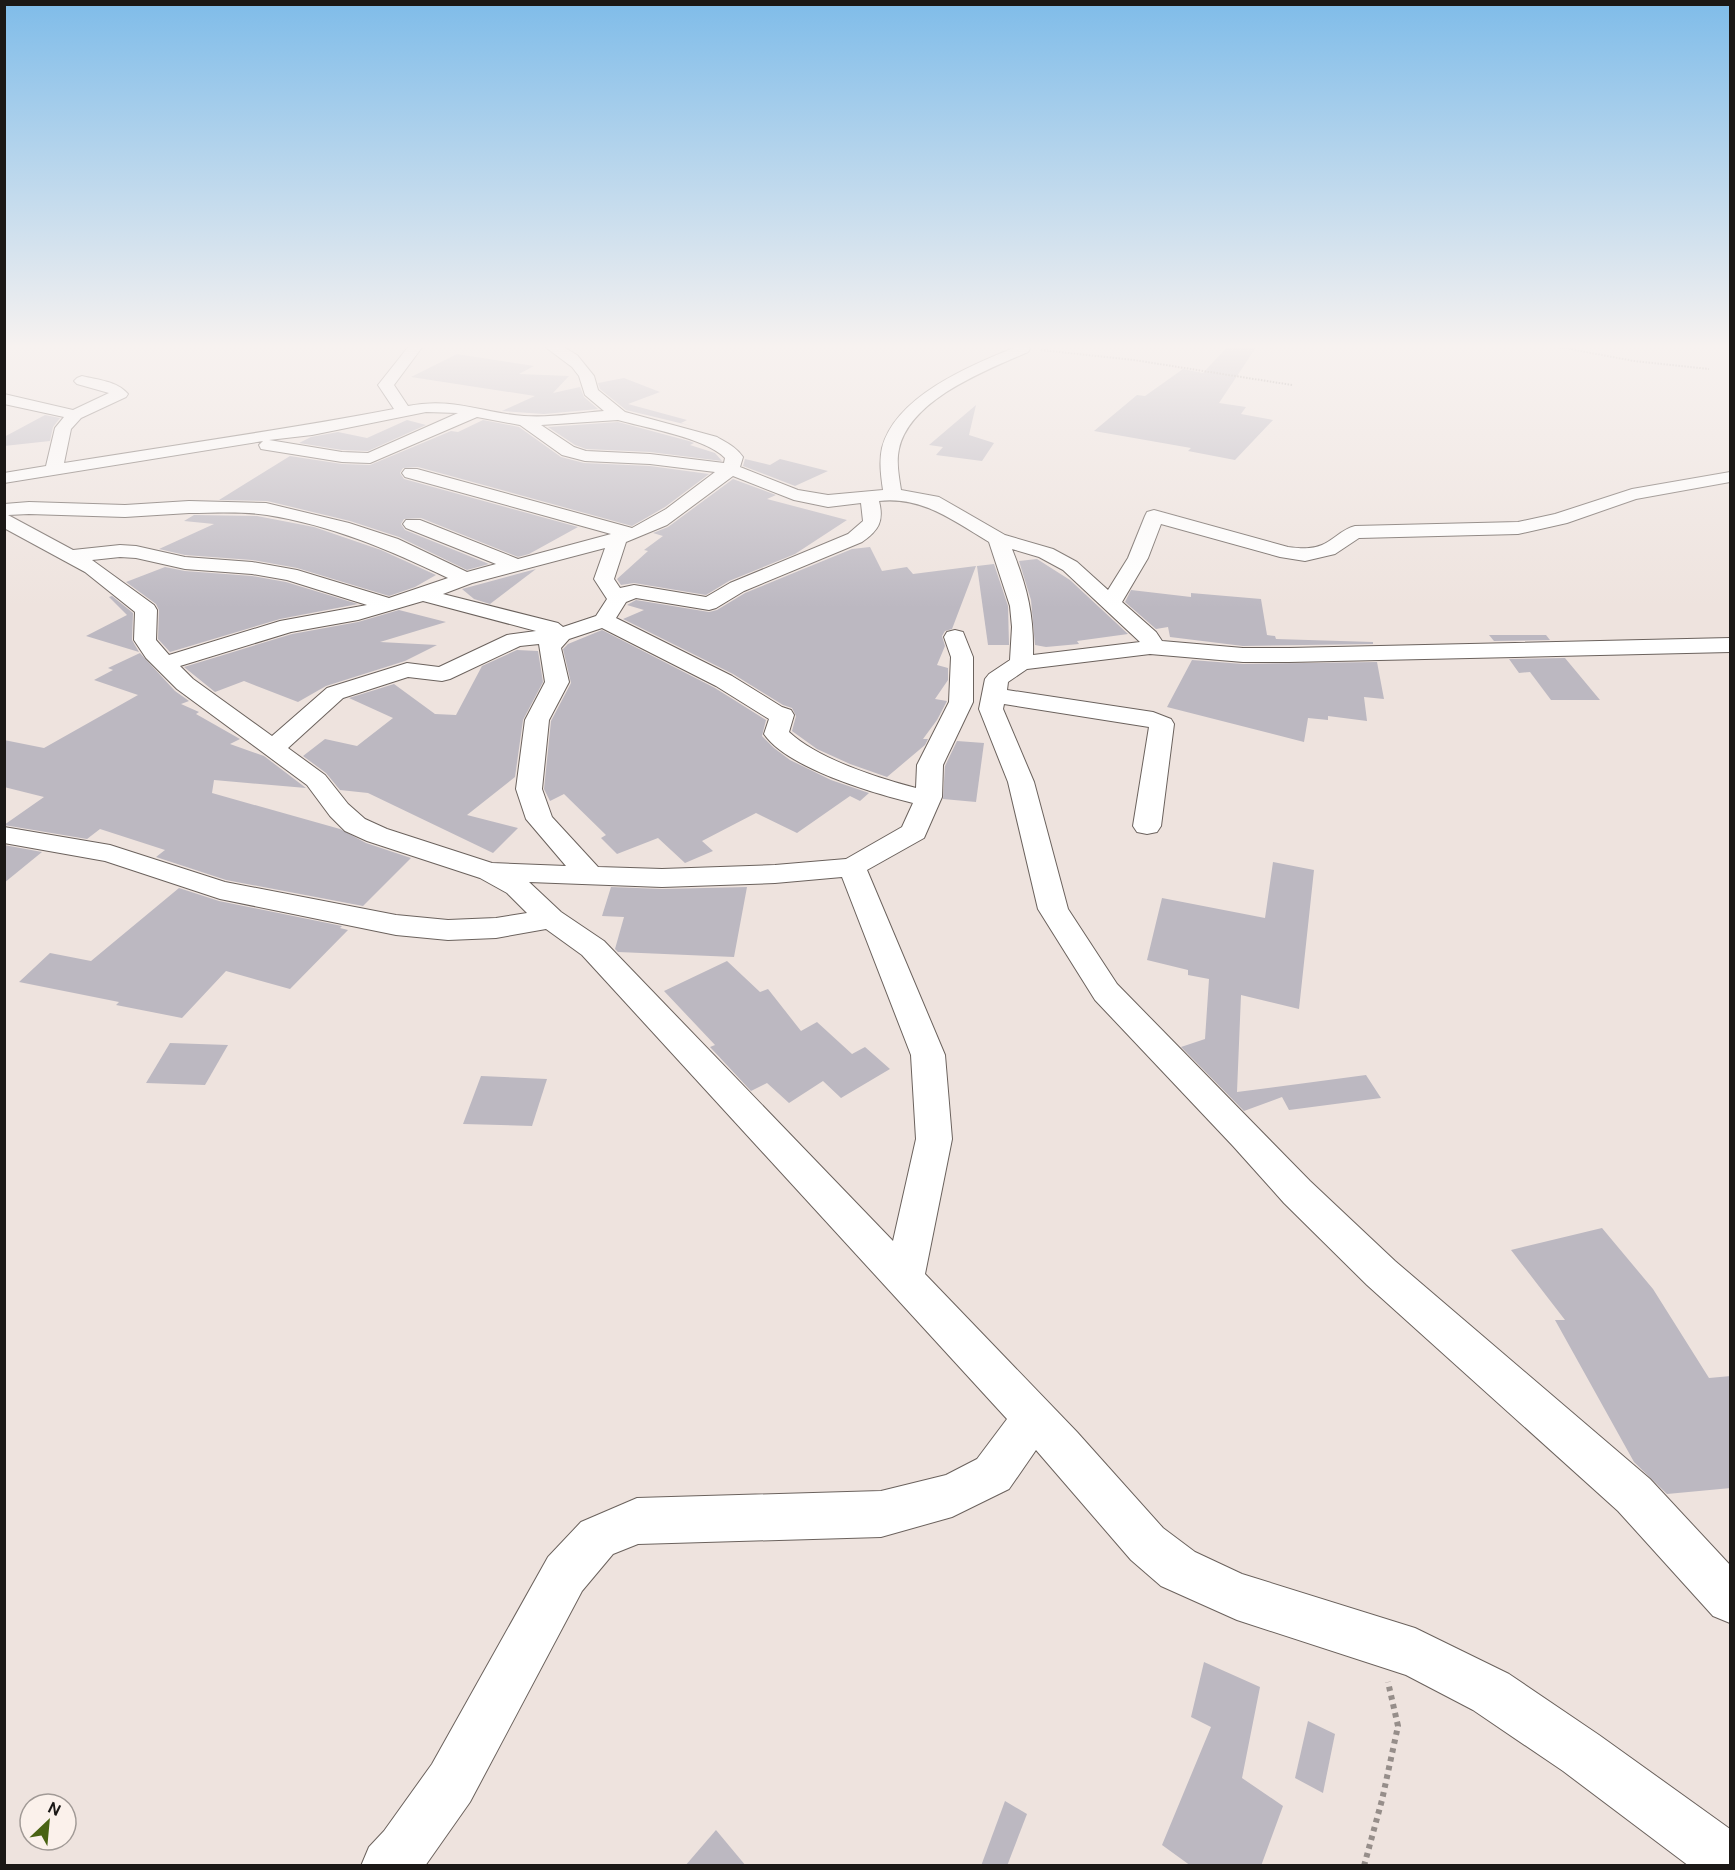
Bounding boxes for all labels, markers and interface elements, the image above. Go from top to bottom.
north arrow [18,1792,78,1852]
text: N [45,1797,64,1821]

